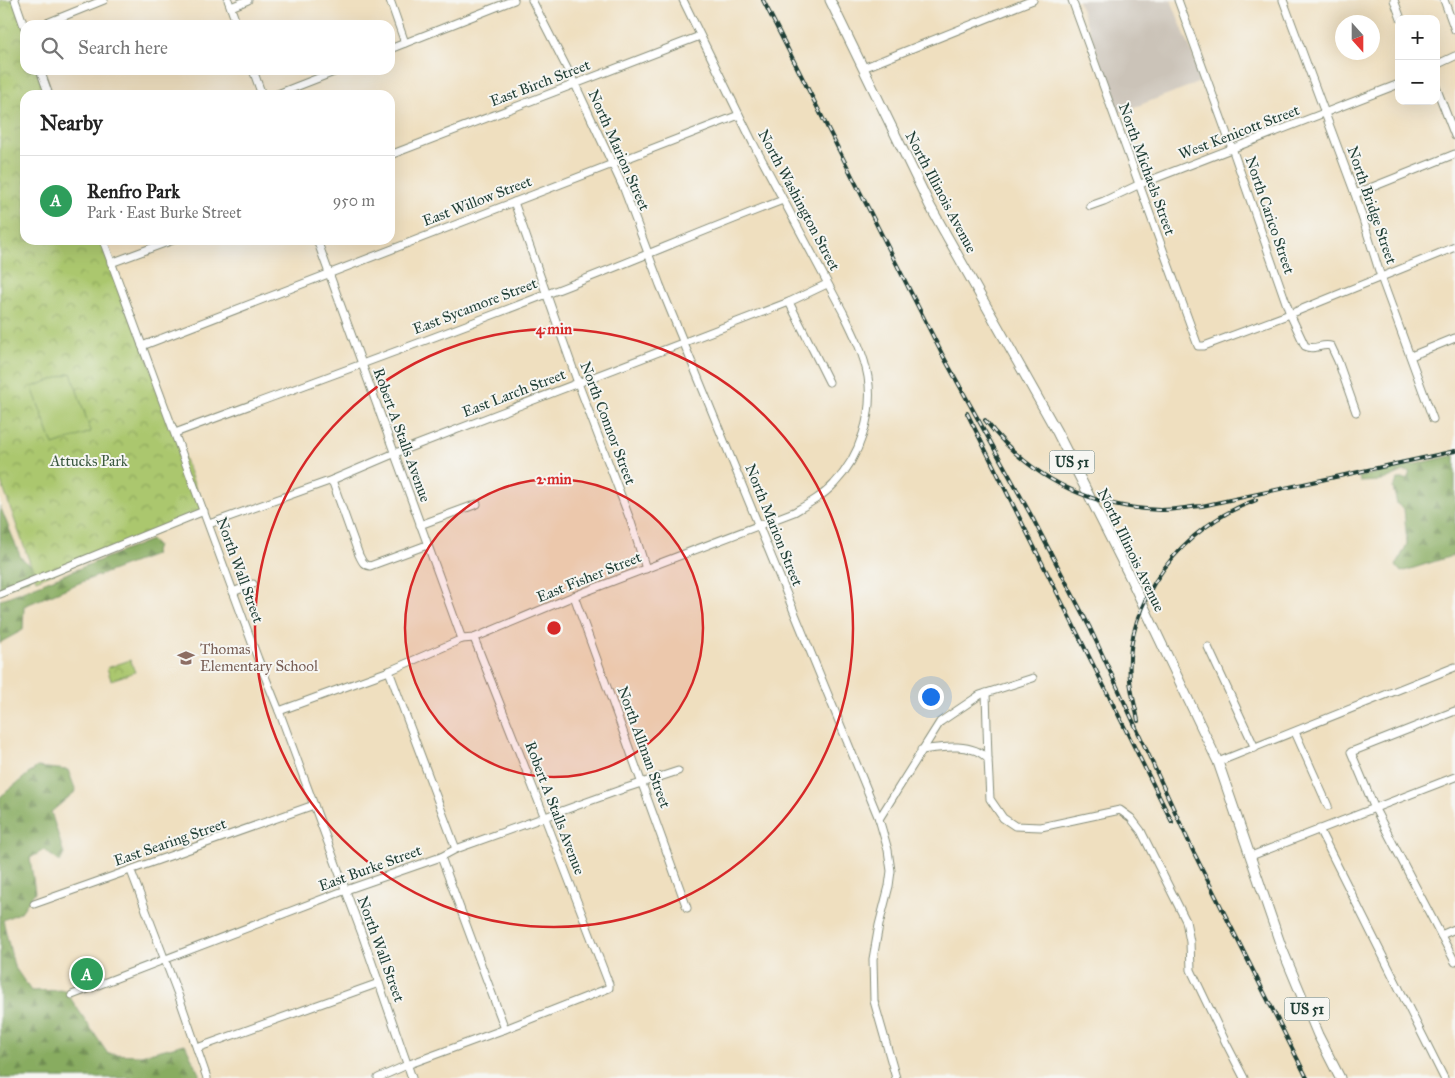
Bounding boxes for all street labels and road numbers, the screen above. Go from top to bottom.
street label: East Birch Street [487,55,593,110]
street label: North Marion Street [584,87,654,214]
street label: North Michaels Street [1115,100,1180,238]
street label: West Kenicott Street [1176,100,1303,163]
street label: North Washington Street [754,126,844,274]
street label: North Illinois Avenue [901,128,981,256]
street label: North Bridge Street [1343,144,1401,267]
street label: North Carico Street [1241,154,1299,277]
street label: East Willow Street [420,172,535,230]
street label: East Sycamore Street [410,274,540,338]
street label: North Connor Street [576,359,640,488]
street label: East Larch Street [460,365,569,421]
street label: Robert A Stalls Avenue [369,366,435,504]
road number: US 51 [1050,451,1094,474]
street label: North Marion Street [741,461,807,589]
street label: North Illinois Avenue [1093,485,1169,615]
street label: North Wall Street [213,515,268,626]
street label: East Fisher Street [534,548,645,606]
street label: North Allman Street [614,684,675,811]
street label: Robert A Stalls Avenue [521,739,589,877]
street label: East Searing Street [111,814,229,870]
street label: East Burke Street [316,841,425,895]
street label: North Wall Street [354,894,409,1005]
road number: US 51 [1284,998,1330,1021]

